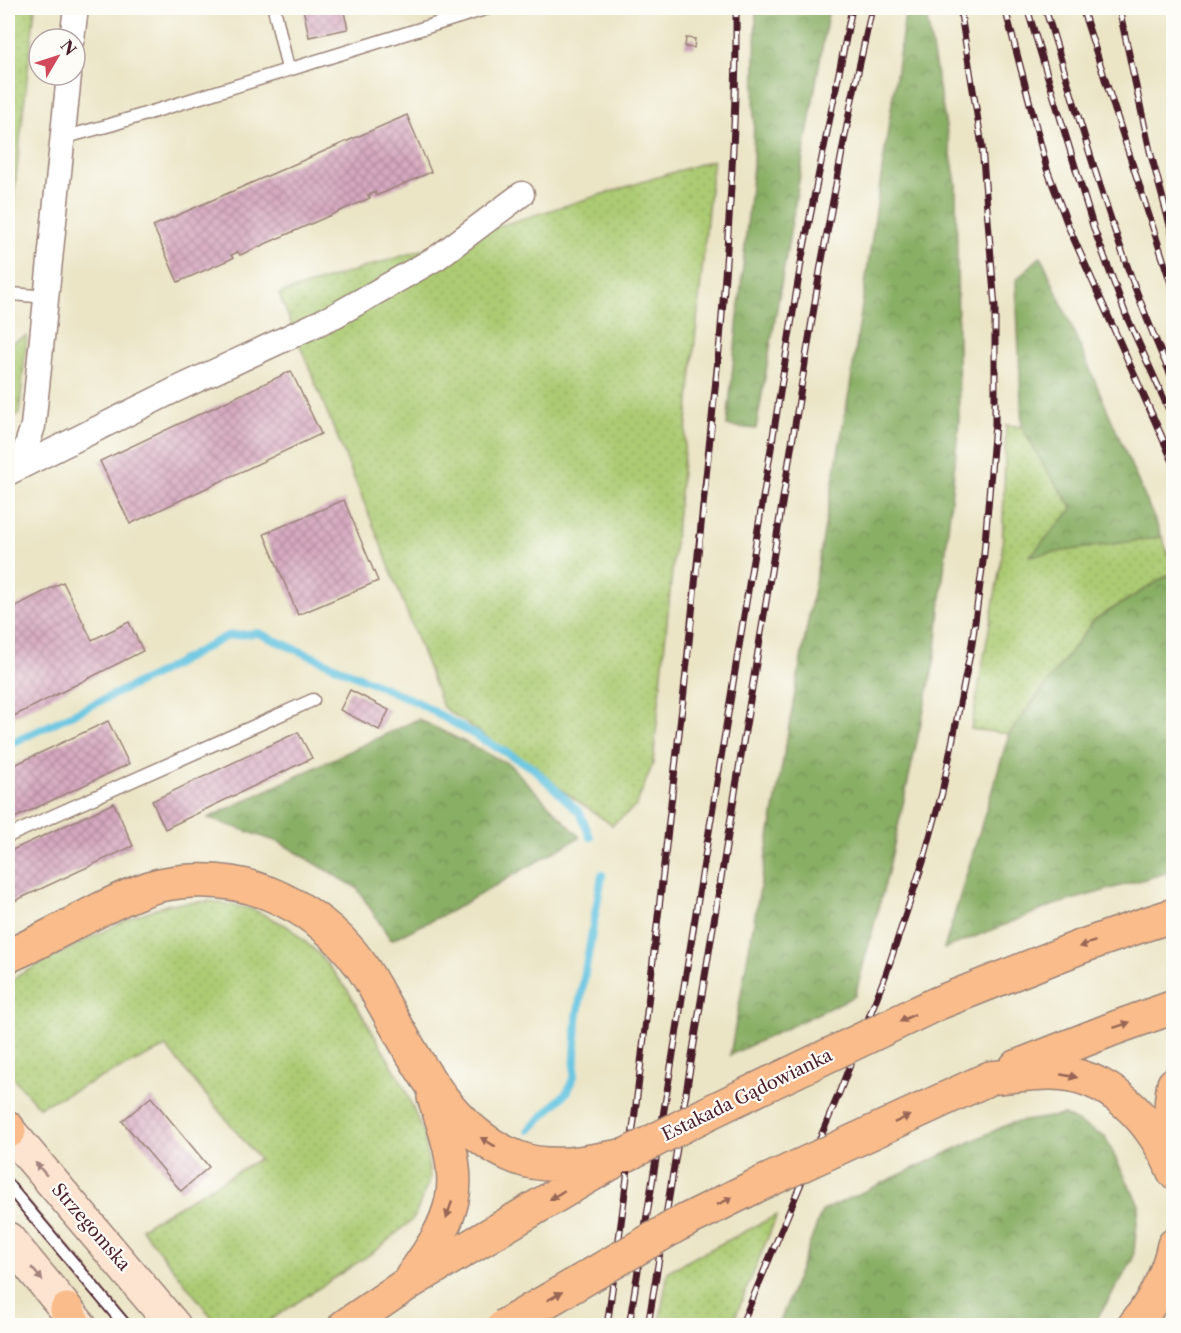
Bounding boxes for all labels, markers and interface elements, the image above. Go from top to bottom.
north arrow [27,27,87,87]
text: N [57,36,81,59]
one-way arrow [1078,940,1096,950]
one-way arrow [898,1013,915,1022]
one-way arrow [1113,1020,1131,1030]
street label: Estakada Gądowianka [658,1044,836,1146]
one-way arrow [1059,1072,1078,1081]
one-way arrow [893,1114,910,1123]
one-way arrow [480,1137,497,1148]
one-way arrow [35,1162,48,1177]
street label: Strzegomska [47,1179,135,1276]
one-way arrow [549,1190,565,1201]
one-way arrow [717,1196,734,1206]
one-way arrow [443,1201,453,1219]
one-way arrow [30,1266,43,1281]
one-way arrow [547,1291,564,1301]

